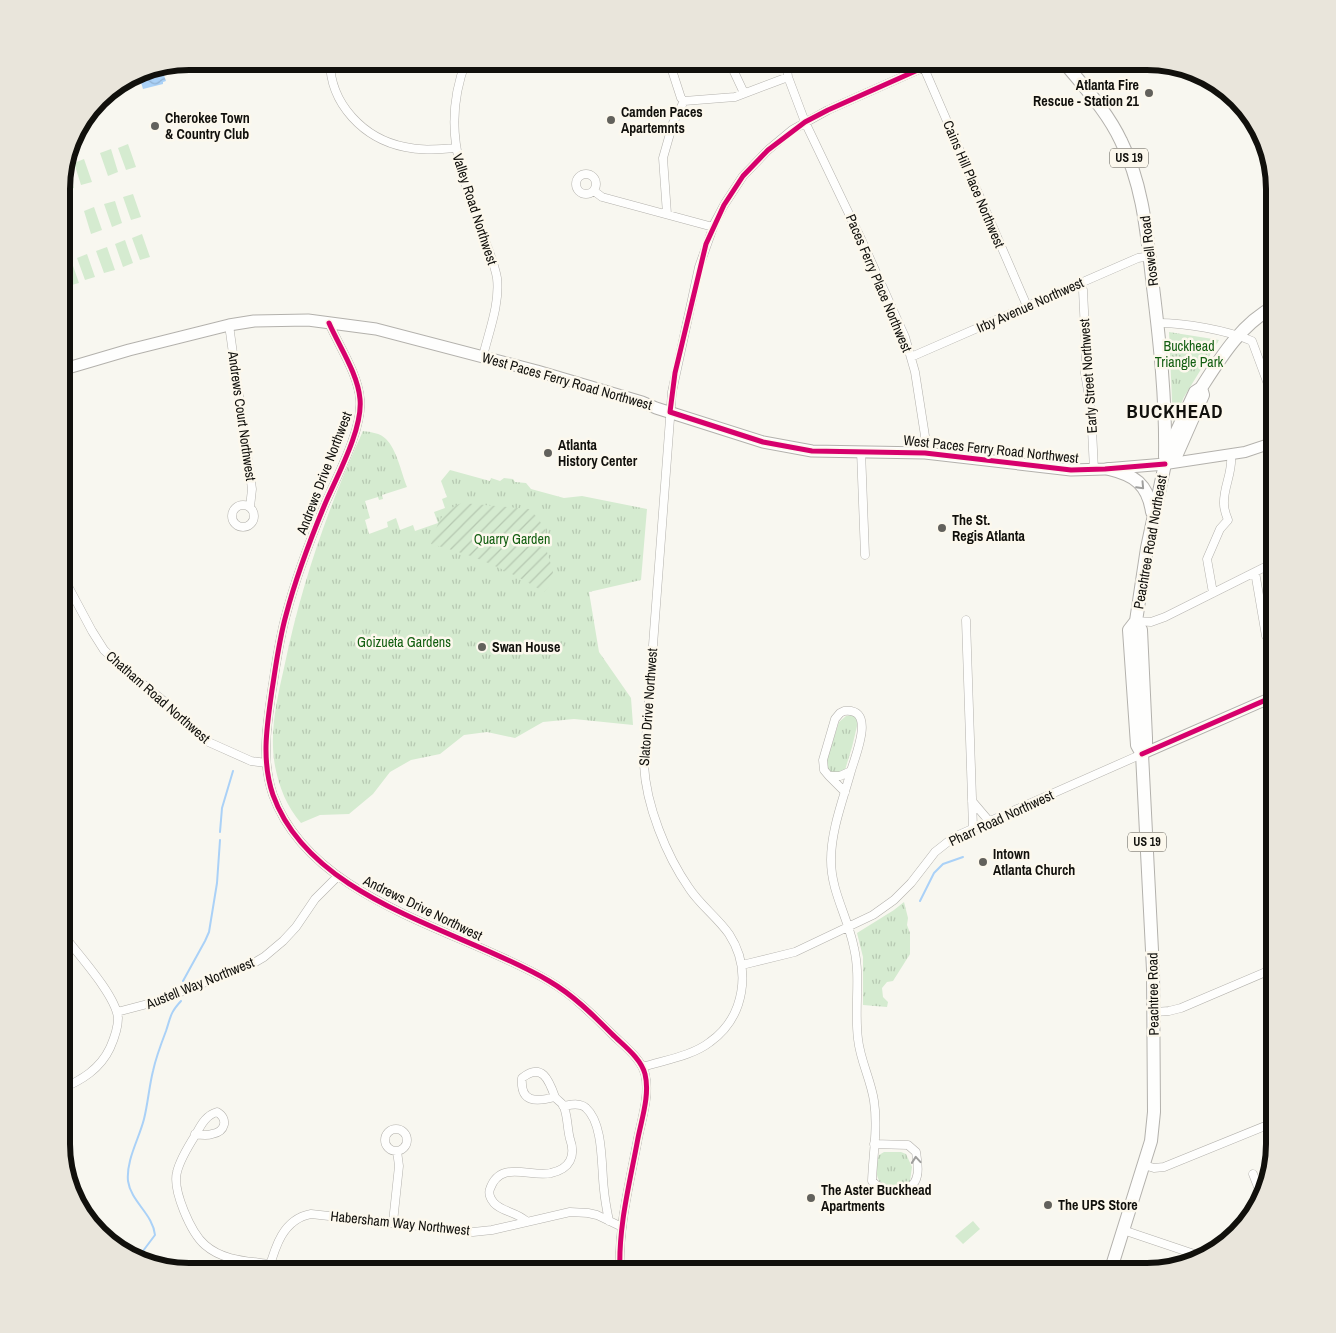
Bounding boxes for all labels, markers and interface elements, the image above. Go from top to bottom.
place label: Atlanta Fire Rescue - Station 21 [1033,76,1140,110]
marker: Atlanta Fire Rescue - Station 21 [1143,87,1155,99]
place label: Camden Paces Apartemnts [621,103,703,137]
place label: Cherokee Town & Country Club [165,109,250,143]
marker: Camden Paces Apartemnts [605,114,617,126]
street label: Cains Hill Place Northwest [939,118,1009,250]
marker: Cherokee Town & Country Club [149,120,161,132]
road number: US 19 [1110,148,1148,168]
street label: Valley Road Northwest [449,151,501,267]
street label: Paces Ferry Place Northwest [842,211,916,355]
street label: Roswell Road [1136,215,1162,287]
street label: Irby Avenue Northwest [974,273,1086,337]
street label: Early Street Northwest [1075,318,1101,434]
park label: Buckhead Triangle Park [1155,337,1223,371]
street label: West Paces Ferry Road Northwest [480,348,654,414]
street label: Andrews Court Northwest [224,349,260,482]
district label: BUCKHEAD [1126,398,1224,424]
street label: Andrews Drive Northwest [292,409,356,538]
street label: West Paces Ferry Road Northwest [903,431,1079,467]
place label: Atlanta History Center [558,436,638,470]
marker: Atlanta History Center [542,447,554,459]
street label: Peachtree Road Northeast [1129,474,1171,610]
one-way arrow [1135,480,1144,489]
place label: The St. Regis Atlanta [952,511,1026,545]
marker: The St. Regis Atlanta [936,522,948,534]
park label: Quarry Garden [474,530,550,548]
park label: Goizueta Gardens [357,633,451,651]
place label: Swan House [492,638,560,656]
marker: Swan House [476,641,488,653]
street label: Chatham Road Northwest [102,647,214,747]
street label: Slaton Drive Northwest [635,647,661,767]
street label: Pharr Road Northwest [946,786,1056,850]
road number: US 19 [1128,832,1166,852]
place label: Intown Atlanta Church [993,845,1075,879]
marker: Intown Atlanta Church [977,856,989,868]
street label: Andrews Drive Northwest [360,871,485,945]
street label: Peachtree Road [1143,952,1163,1036]
street label: Austell Way Northwest [142,953,257,1013]
one-way arrow [911,1155,922,1163]
place label: The Aster Buckhead Apartments [821,1181,932,1215]
marker: The Aster Buckhead Apartments [805,1192,817,1204]
place label: The UPS Store [1058,1196,1138,1214]
marker: The UPS Store [1042,1199,1054,1211]
street label: Habersham Way Northwest [329,1207,471,1239]

